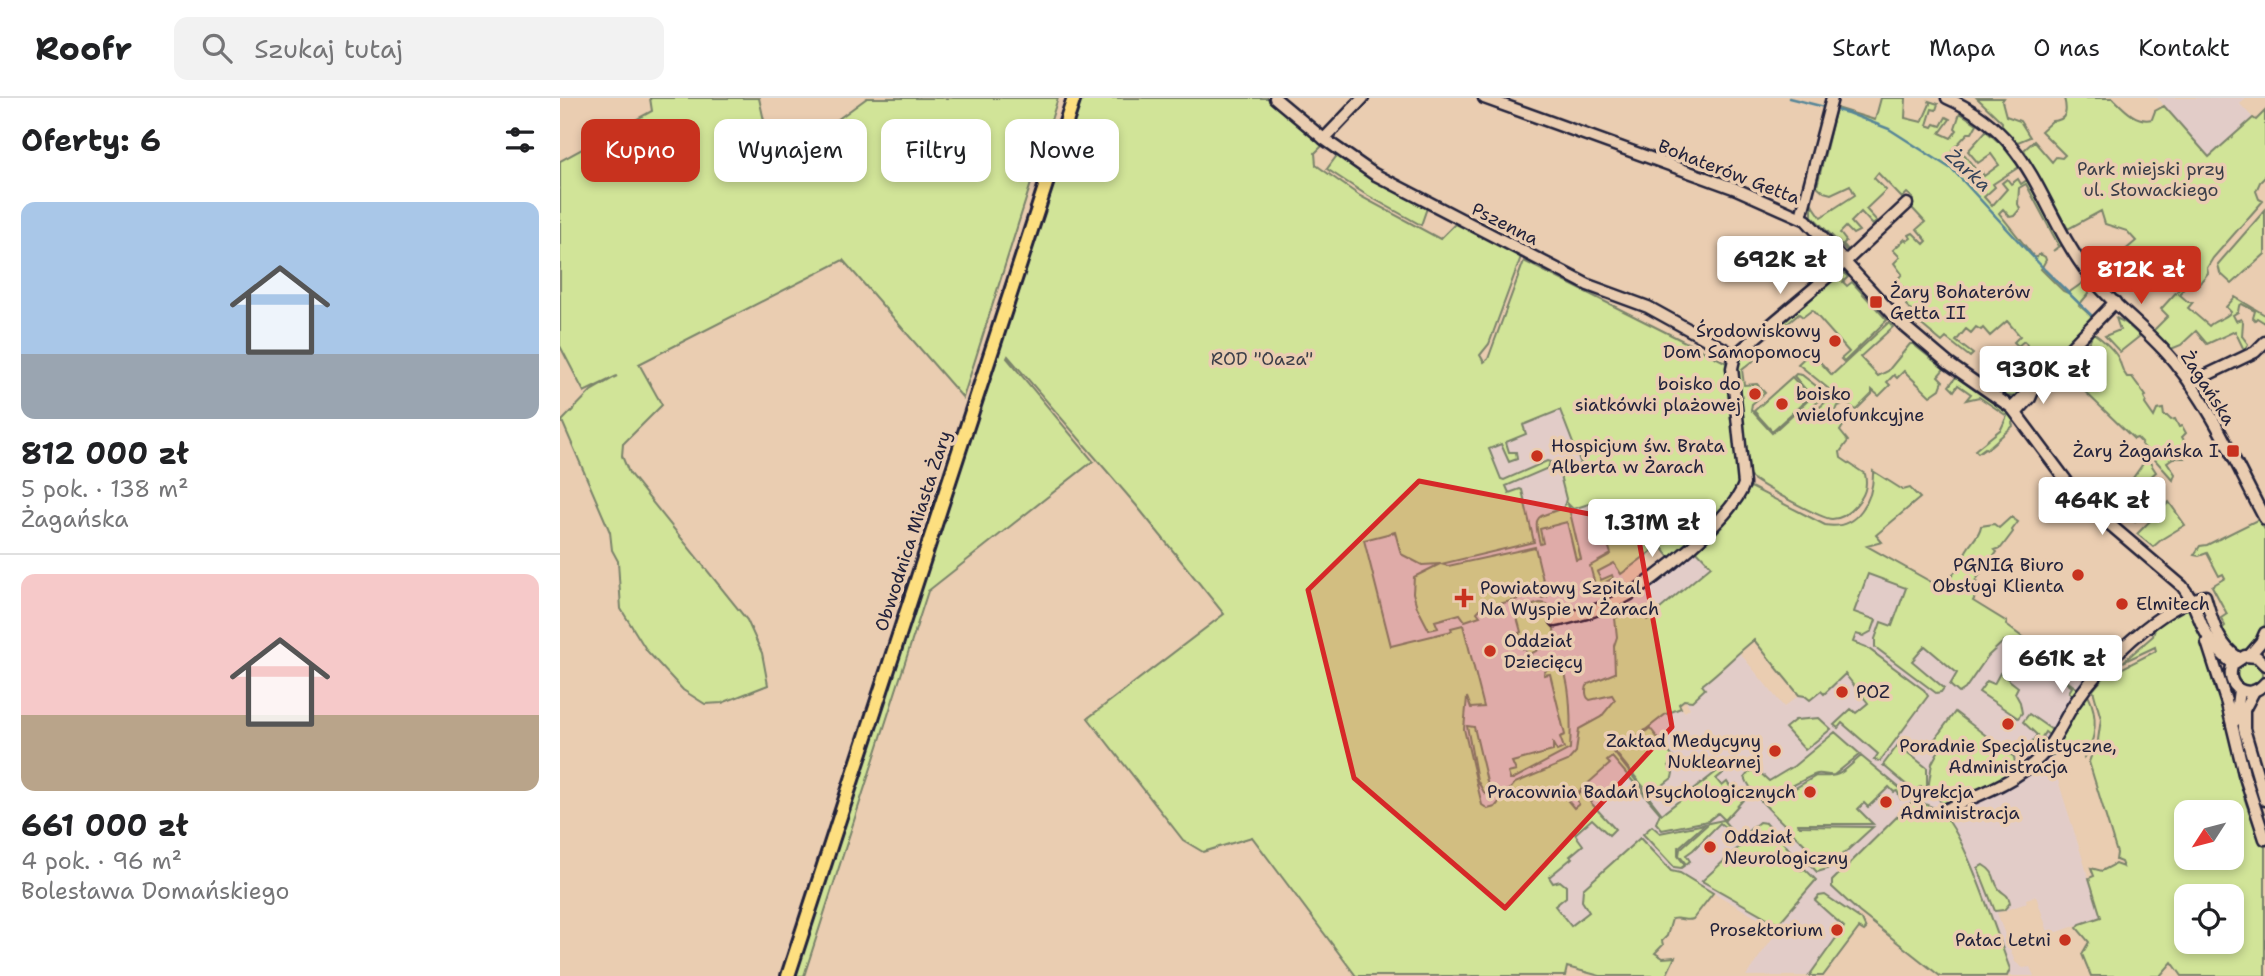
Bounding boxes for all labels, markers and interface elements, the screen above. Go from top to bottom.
search box [174,17,664,80]
text: Roofr [35,26,132,71]
icon: search [198,29,236,67]
text: Szukaj tutaj [254,31,403,66]
text: Start [1832,32,1891,64]
text: Mapa [1929,32,1995,64]
text: O nas [2033,32,2100,64]
text: Kontakt [2138,32,2230,64]
chip: Kupno [581,119,700,182]
chip: Wynajem [714,119,867,182]
chip: Filtry [881,119,991,182]
chip: Nowe [1005,119,1119,182]
text: Oferty: 6 [21,120,161,161]
icon: filters [501,121,539,159]
street label: Bohaterów Getta [1655,134,1803,210]
water label: Żarka [1940,143,1996,197]
park label: Park miejski przy ul. Słowackiego [2077,157,2225,202]
street label: Pszenna [1467,197,1543,251]
pin: 692K zł [1715,236,1845,296]
text: 692K zł [1733,244,1827,274]
pin: 812K zł [2076,246,2206,306]
icon: home [217,247,343,373]
text: 812K zł [2097,254,2185,284]
place label: Żary Bohaterów Getta II [1890,280,2031,325]
marker: Żary Bohaterów Getta II [1868,294,1884,310]
place label: Środowiskowy Dom Samopomocy [1663,319,1821,364]
marker: Środowiskowy Dom Samopomocy [1827,333,1843,349]
pin: 930K zł [1978,346,2108,406]
street label: Żagańska [2175,346,2241,430]
park label: ROD "Oaza" [1211,347,1313,371]
text: 930K zł [1996,354,2090,384]
place label: boisko do siatkówki plażowej [1575,372,1741,417]
place label: boisko wielofunkcyjne [1796,382,1925,427]
marker: boisko do siatkówki plażowej [1747,386,1763,402]
marker: boisko wielofunkcyjne [1774,396,1790,412]
street label: Obwodnica Miasta Żary [869,428,957,634]
text: 812 000 zł [21,433,189,474]
place label: Hospicjum św. Brata Alberta w Żarach [1551,434,1725,479]
place label: Żary Żagańska I [2073,439,2219,463]
marker: Żary Żagańska I [2225,443,2241,459]
marker: Hospicjum św. Brata Alberta w Żarach [1529,448,1545,464]
text: 5 pok. · 138 m² [21,474,189,504]
pin: 464K zł [2037,478,2167,537]
text: 464K zł [2055,485,2149,515]
pin: 1.31M zł [1580,500,1724,559]
text: Żagańska [21,504,129,534]
text: 1.31M zł [1604,507,1700,537]
place label: PGNIG Biuro Obsługi Klienta [1932,553,2064,598]
marker: PGNIG Biuro Obsługi Klienta [2070,567,2086,583]
place label: Powiatowy Szpital Na Wyspie w Żarach [1480,576,1659,621]
marker: Powiatowy Szpital Na Wyspie w Żarach [1454,588,1474,608]
place label: Elmitech [2136,592,2210,616]
marker: Elmitech [2114,596,2130,612]
icon: home [217,619,343,745]
place label: Oddział Dziecięcy [1504,629,1583,674]
pin: 661K zł [1997,636,2127,695]
marker: Oddział Dziecięcy [1482,643,1498,659]
text: 661K zł [2018,643,2106,673]
place label: POZ [1856,680,1890,704]
marker: POZ [1834,684,1850,700]
marker: Poradnie Specjalistyczne, Administracja [2000,716,2016,732]
place label: Zakład Medycyny Nuklearnej [1606,729,1761,774]
place label: Poradnie Specjalistyczne, Administracja [1899,734,2117,779]
marker: Zakład Medycyny Nuklearnej [1767,743,1783,759]
place label: Pracownia Badań Psychologicznych [1487,780,1796,804]
place label: Dyrekcja Administracja [1900,780,2020,825]
marker: Pracownia Badań Psychologicznych [1802,784,1818,800]
marker: Dyrekcja Administracja [1878,794,1894,810]
north arrow [2174,800,2244,870]
map controls [2174,800,2244,954]
text: 661 000 zł [21,805,188,846]
place label: Oddział Neurologiczny [1724,825,1848,870]
marker: Oddział Neurologiczny [1702,839,1718,855]
text: 4 pok. · 96 m² [21,846,182,876]
text: Bolesława Domańskiego [21,876,289,906]
button: locate [2174,884,2244,954]
place label: Prosektorium [1709,918,1823,942]
marker: Prosektorium [1829,922,1845,938]
place label: Pałac Letni [1955,928,2051,952]
marker: Pałac Letni [2057,932,2073,948]

